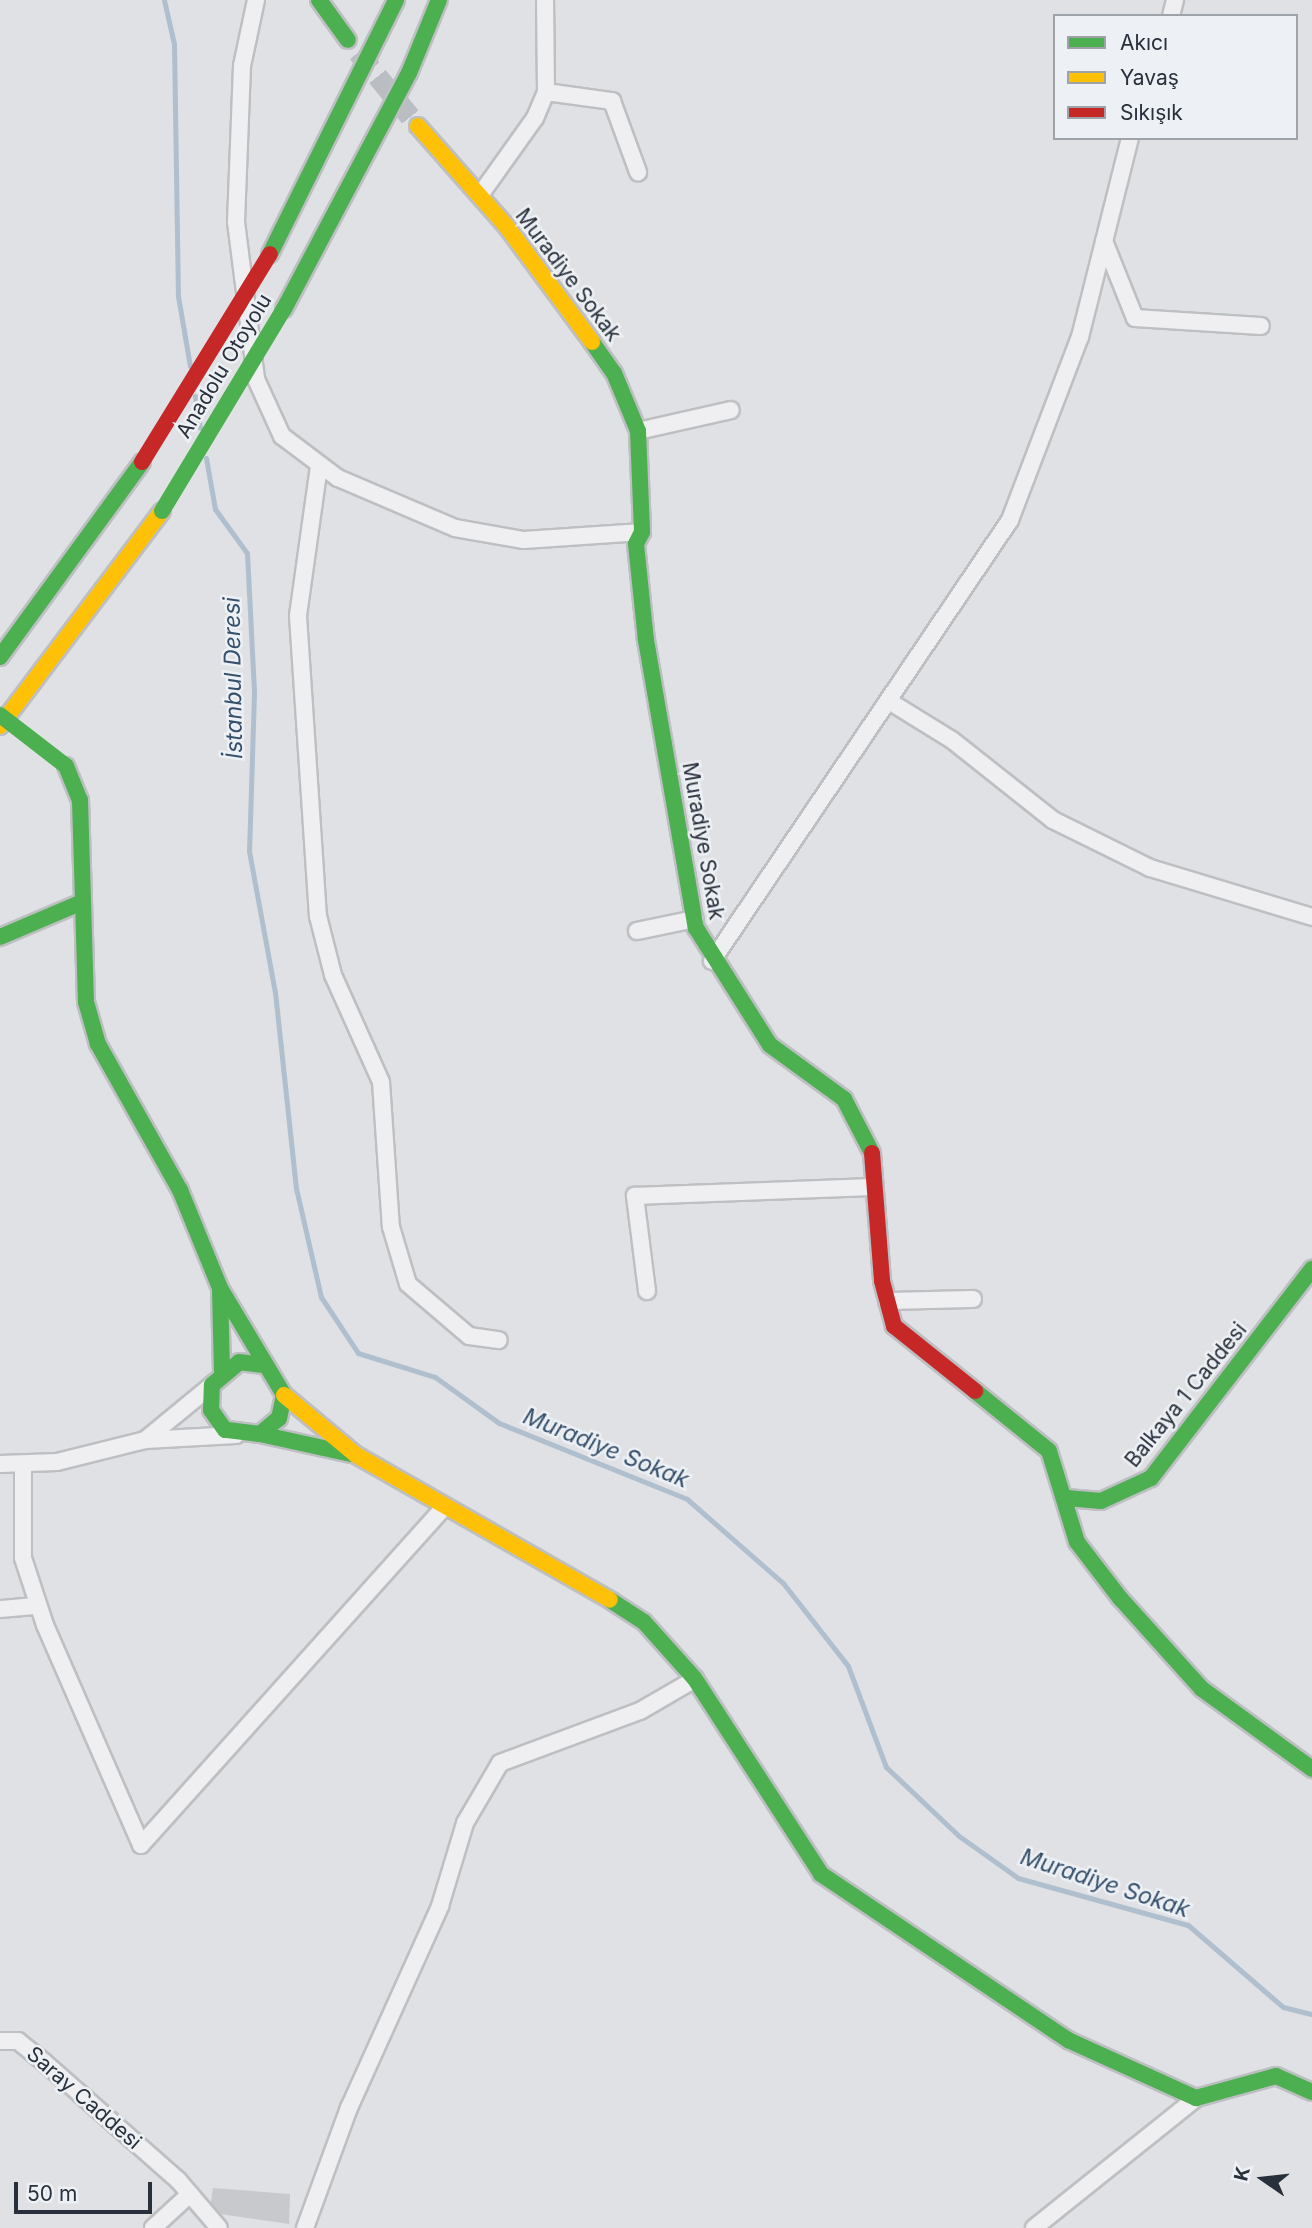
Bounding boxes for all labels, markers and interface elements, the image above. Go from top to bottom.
legend [1053,14,1298,140]
text: Akıcı [1120,30,1168,55]
text: Yavaş [1120,65,1179,90]
text: Sıkışık [1120,100,1183,125]
street label: Muradiye Sokak [510,204,626,346]
street label: Anadolu Otoyolu [171,289,277,443]
water label: İstanbul Deresi [218,597,248,759]
street label: Muradiye Sokak [677,760,729,922]
street label: Balkaya 1 Caddesi [1120,1318,1252,1472]
water label: Muradiye Sokak [519,1402,693,1494]
water label: Muradiye Sokak [1017,1843,1193,1923]
street label: Saray Caddesi [22,2041,146,2155]
north arrow [1228,2144,1298,2214]
text: K [1229,2164,1255,2183]
scale bar [18,2168,156,2212]
text: 50 m [27,2181,77,2206]

